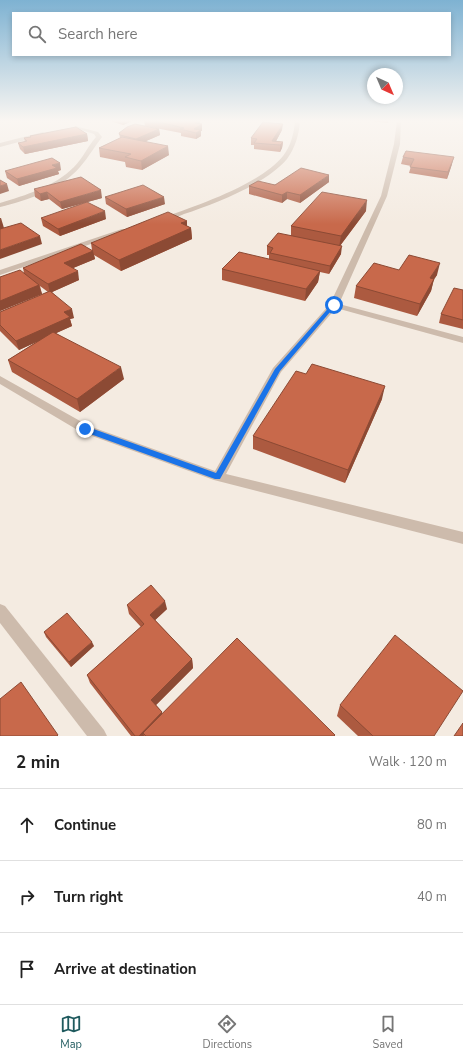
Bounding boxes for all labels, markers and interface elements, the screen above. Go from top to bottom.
search box [12,12,451,56]
icon: search [26,23,48,45]
text: Search here [58,24,138,44]
north arrow [367,68,403,104]
route start [325,296,343,314]
route end [76,420,94,438]
text: 2 min [16,751,60,774]
text: Walk · 120 m [369,753,447,771]
icon: ahead [16,814,38,836]
text: Continue [54,815,116,835]
text: 80 m [417,816,447,834]
icon: right [16,886,38,908]
text: Turn right [54,887,123,907]
text: 40 m [417,888,447,906]
icon: arrive [16,958,38,980]
text: Arrive at destination [54,959,197,979]
tab: Map [60,1013,82,1052]
tab: Directions [202,1013,252,1052]
tab: Saved [372,1013,403,1052]

